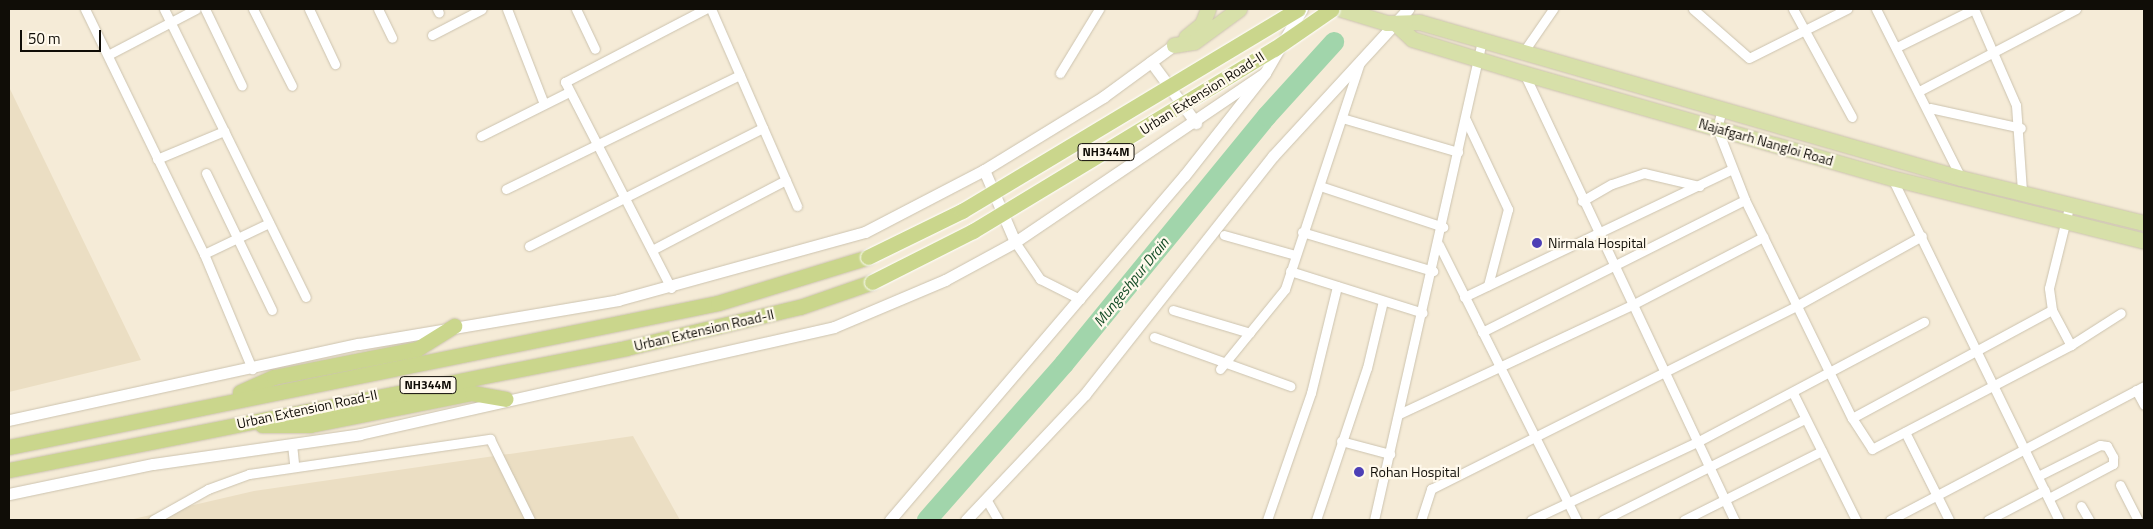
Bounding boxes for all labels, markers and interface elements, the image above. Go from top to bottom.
scale bar [22,20,104,52]
text: 50 m [28,27,61,50]
street label: Urban Extension Road-II [1137,48,1267,138]
street label: Najafgarh Nangloi Road [1697,115,1835,169]
road number: NH344M [1077,142,1135,162]
water label: Mungeshpur Drain [1090,234,1172,330]
place label: Nirmala Hospital [1548,235,1646,251]
marker: Nirmala Hospital [1530,236,1544,250]
street label: Urban Extension Road-II [632,306,776,354]
road number: NH344M [399,376,457,394]
street label: Urban Extension Road-II [235,386,379,432]
place label: Rohan Hospital [1370,464,1460,480]
marker: Rohan Hospital [1352,465,1366,479]

